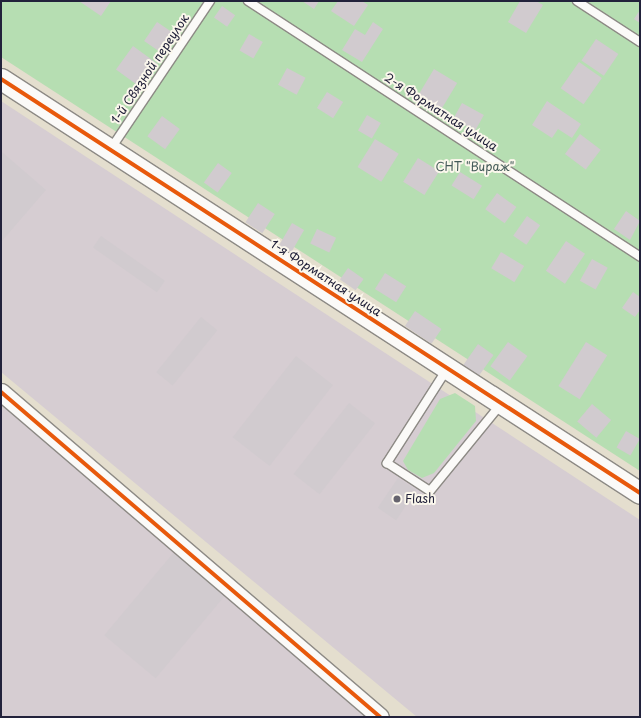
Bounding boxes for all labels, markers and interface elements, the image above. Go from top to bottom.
street label: 1-й Связной переулок [108,11,192,127]
street label: 2-я Форматная улица [381,70,501,154]
park label: СНТ "Вираж" [435,160,515,174]
street label: 1-я Форматная улица [268,237,384,319]
place label: Flash [405,492,435,506]
marker: Flash [392,494,402,504]

